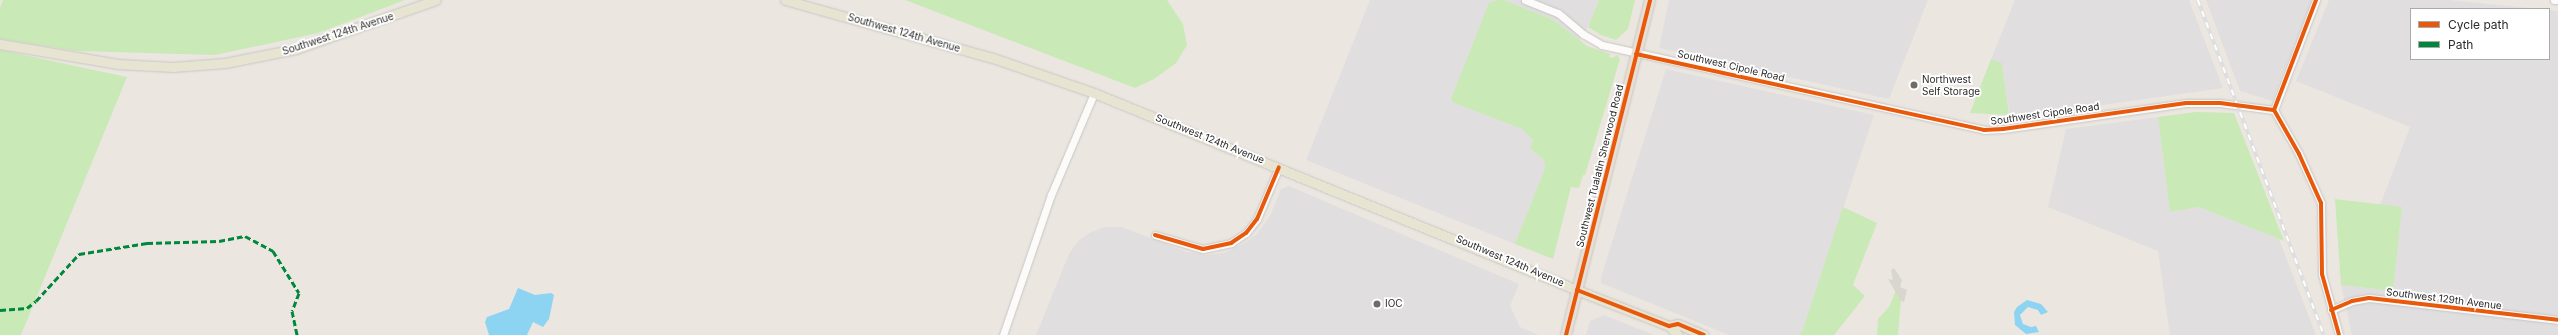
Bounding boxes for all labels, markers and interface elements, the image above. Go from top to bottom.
legend [2410,8,2550,60]
street label: Southwest 124th Avenue [281,10,395,58]
street label: Southwest 124th Avenue [846,11,962,55]
text: Cycle path [2448,17,2509,32]
text: Path [2448,37,2473,52]
street label: Southwest Cipole Road [1676,48,1786,84]
place label: Northwest Self Storage [1922,73,1980,96]
marker: Northwest Self Storage [1909,80,1919,90]
street label: Southwest Tualatin Sherwood Road [1574,83,1626,249]
street label: Southwest Cipole Road [1990,100,2100,128]
street label: Southwest 124th Avenue [1154,112,1266,166]
street label: Southwest 124th Avenue [1454,233,1566,289]
street label: Southwest 129th Avenue [2386,286,2502,312]
place label: IOC [1385,298,1403,310]
marker: IOC [1372,299,1382,309]

